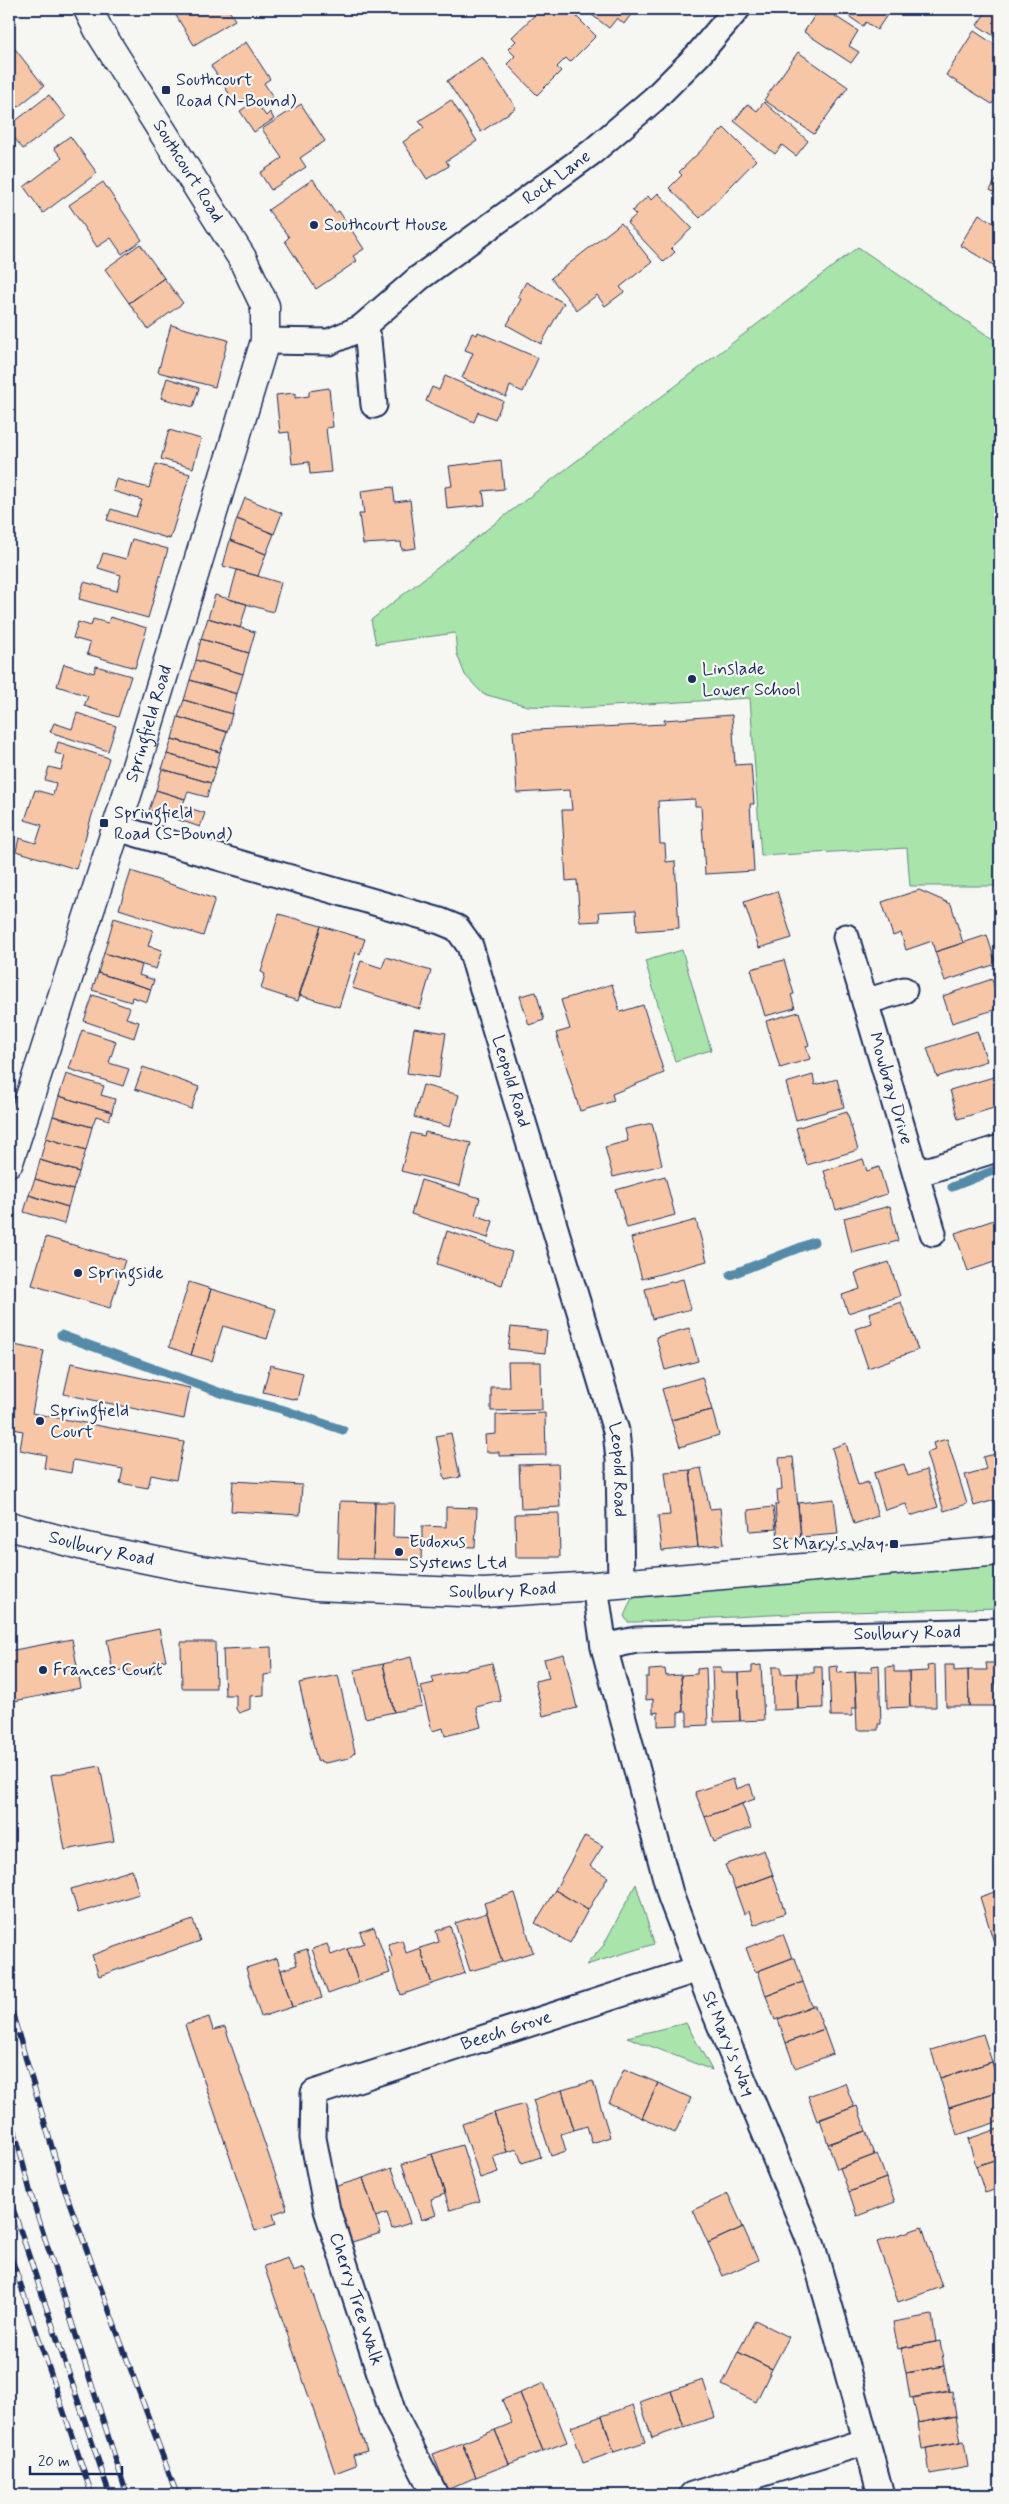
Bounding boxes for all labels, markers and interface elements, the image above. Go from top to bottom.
place label: Southcourt Road (N-Bound) [176,68,297,113]
marker: Southcourt Road (N-Bound) [160,84,172,96]
street label: Southcourt Road [147,115,229,227]
street label: Rock Lane [518,145,596,211]
place label: Southcourt House [324,213,448,237]
marker: Southcourt House [308,219,320,231]
place label: Linslade Lower School [702,657,801,702]
street label: Springfield Road [120,662,178,785]
marker: Linslade Lower School [686,673,698,685]
place label: Springfield Road (S-Bound) [114,801,233,846]
marker: Springfield Road (S-Bound) [98,817,110,829]
street label: Mowbray Drive [863,1030,918,1148]
street label: Leopold Road [486,1032,536,1130]
place label: Springside [88,1261,164,1287]
marker: Springside [72,1267,84,1279]
place label: Springfield Court [50,1399,129,1444]
marker: Springfield Court [34,1415,46,1427]
street label: Leopold Road [602,1419,632,1517]
street label: Soulbury Road [46,1525,156,1572]
place label: Eudoxus Systems Ltd [409,1530,507,1575]
place label: St Mary's Way [772,1532,884,1556]
marker: St Mary's Way [888,1538,900,1550]
marker: Eudoxus Systems Ltd [393,1546,405,1558]
street label: Soulbury Road [449,1576,557,1605]
street label: Soulbury Road [853,1620,961,1647]
place label: Frances Court [53,1658,163,1682]
marker: Frances Court [37,1664,49,1676]
street label: St Mary's Way [696,1988,761,2100]
street label: Beech Grove [458,2005,555,2057]
street label: Cherry Tree Walk [323,2229,389,2369]
scale bar [30,2444,122,2476]
text: 20 m [38,2452,70,2472]

